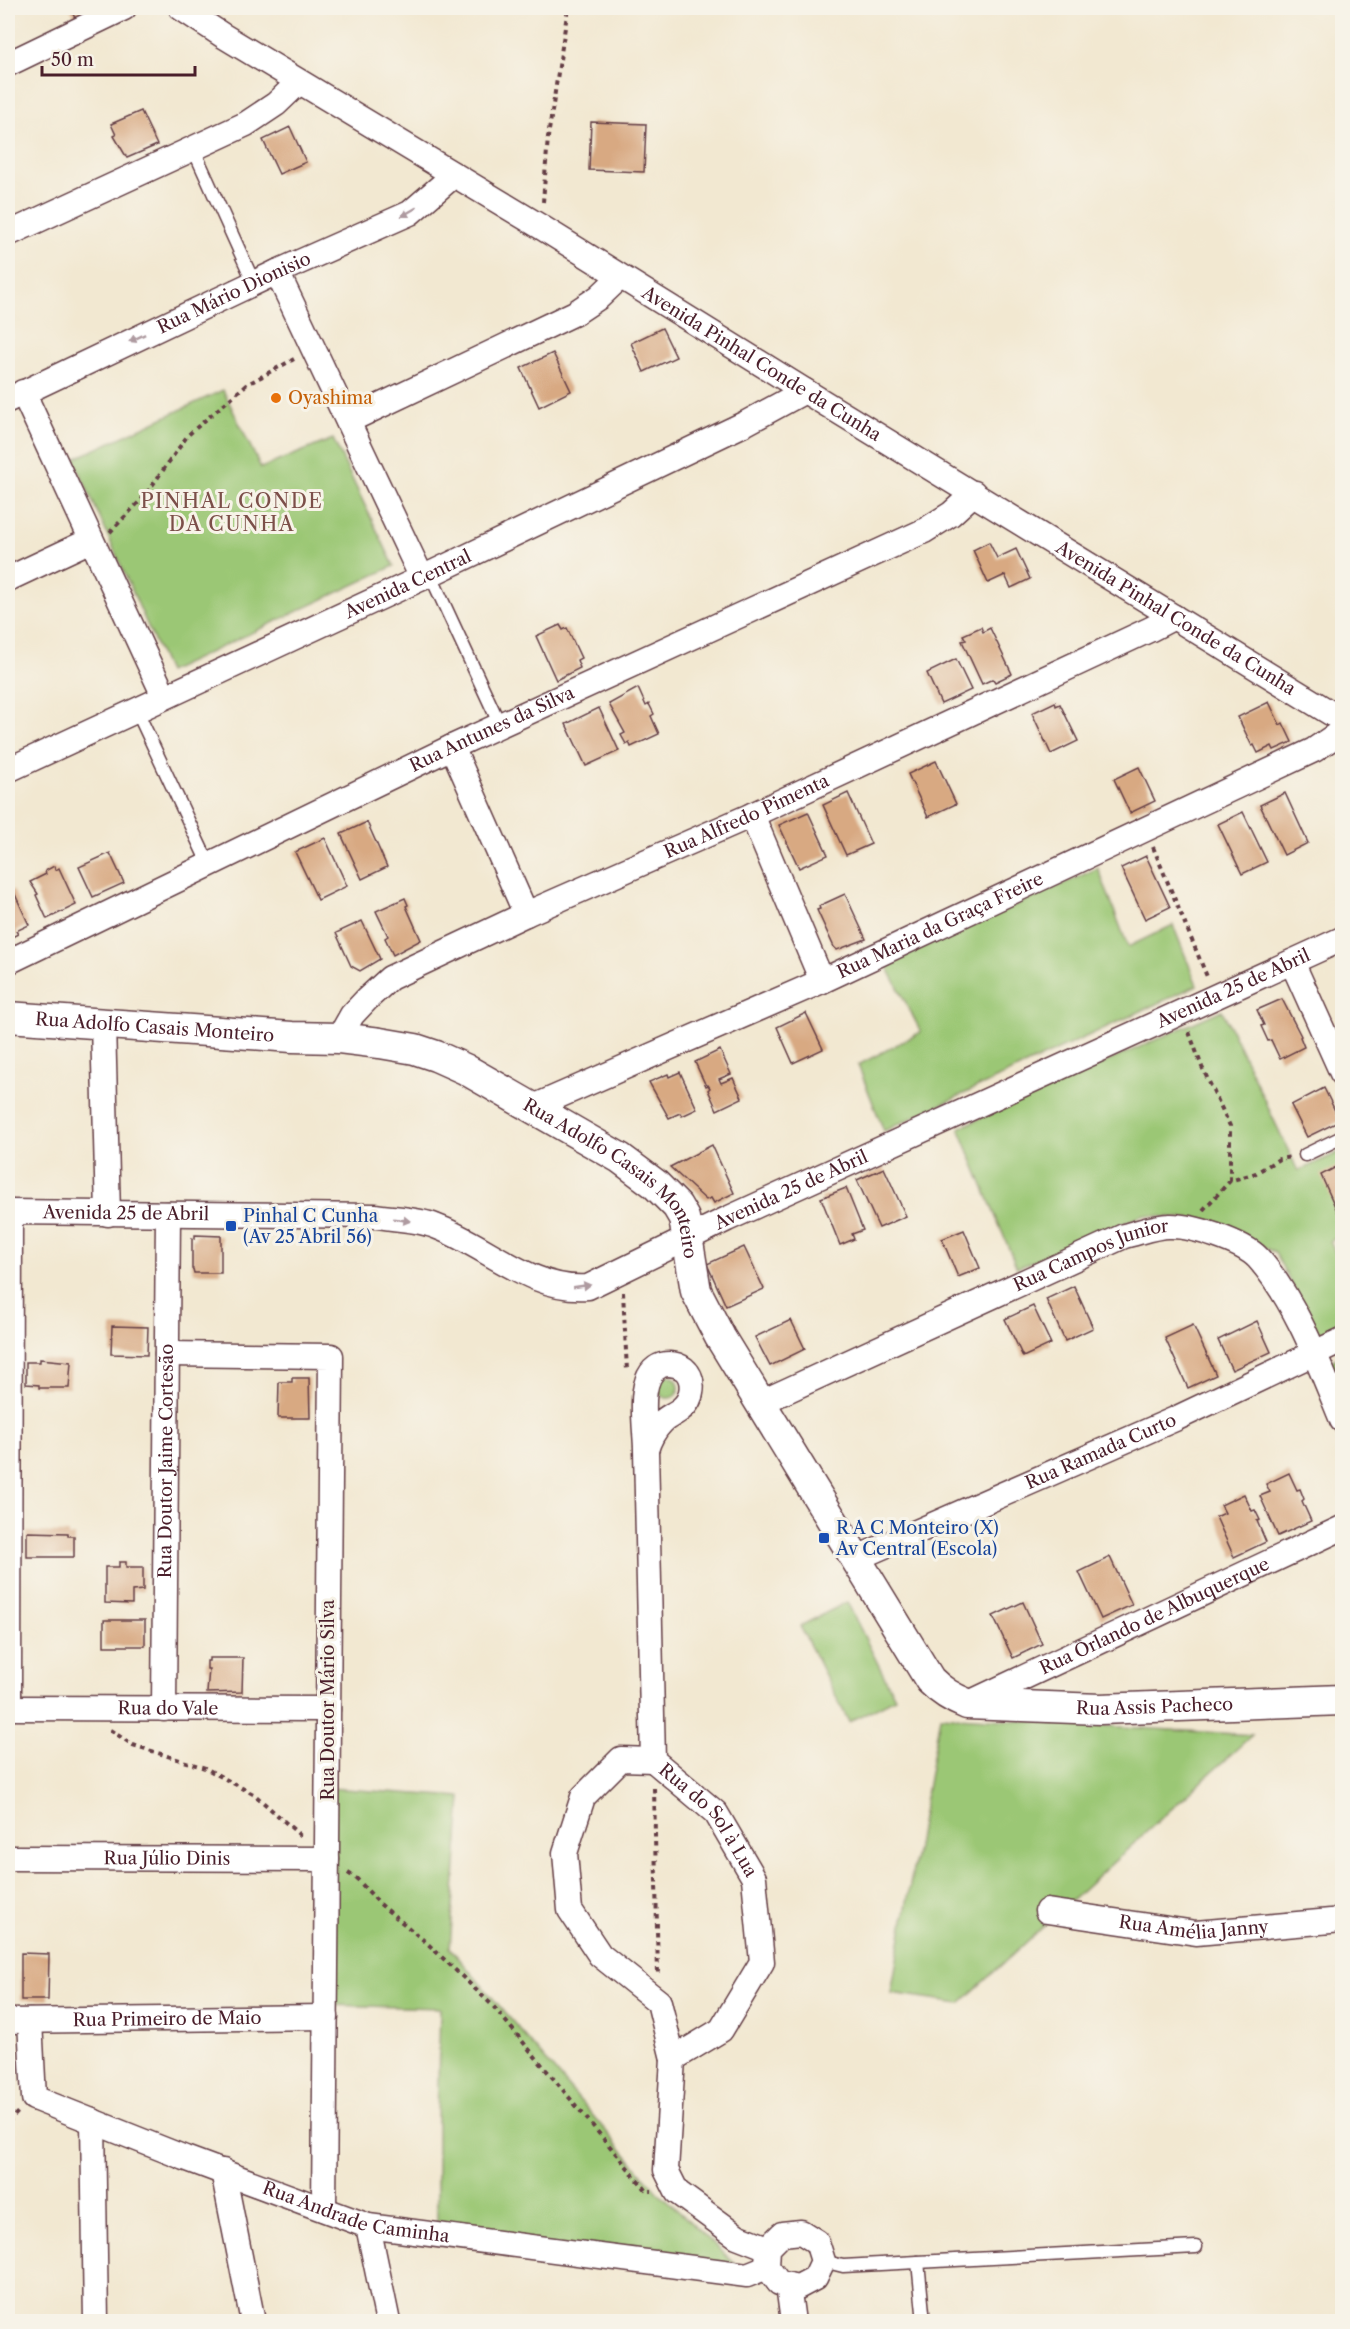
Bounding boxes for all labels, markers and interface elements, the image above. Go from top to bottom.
scale bar [42,39,195,77]
text: 50 m [51,49,94,71]
one-way arrow [401,207,417,218]
street label: Rua Mário Dionisio [154,247,314,338]
street label: Avenida Pinhal Conde da Cunha [637,281,886,446]
one-way arrow [128,334,145,343]
place label: Oyashima [288,387,373,409]
marker: Oyashima [269,391,283,405]
district label: PINHAL CONDE DA CUNHA [140,489,324,536]
street label: Avenida Pinhal Conde da Cunha [1051,536,1300,700]
street label: Avenida Central [340,545,475,624]
street label: Rua Antunes da Silva [406,681,578,777]
street label: Rua Alfredo Pimenta [661,769,833,863]
street label: Rua Maria da Graça Freire [833,868,1047,983]
street label: Avenida 25 de Abril [1152,944,1313,1033]
street label: Rua Adolfo Casais Monteiro [34,1008,275,1047]
street label: Rua Adolfo Casais Monteiro [519,1094,701,1260]
street label: Avenida 25 de Abril [710,1145,871,1235]
street label: Avenida 25 de Abril [42,1201,209,1225]
place label: Pinhal C Cunha (Av 25 Abril 56) [243,1205,379,1248]
one-way arrow [392,1215,411,1224]
street label: Rua Campos Junior [1010,1215,1170,1296]
marker: Pinhal C Cunha (Av 25 Abril 56) [224,1219,238,1233]
one-way arrow [572,1282,591,1291]
street label: Rua Doutor Jaime Cortesão [154,1344,178,1578]
street label: Rua Ramada Curto [1022,1409,1180,1494]
place label: R A C Monteiro (X) Av Central (Escola) [835,1517,999,1560]
marker: R A C Monteiro (X) Av Central (Escola) [817,1531,831,1545]
street label: Rua Orlando de Albuquerque [1036,1553,1273,1679]
street label: Rua Doutor Mário Silva [317,1599,339,1801]
street label: Rua Assis Pacheco [1076,1693,1234,1720]
street label: Rua do Vale [118,1697,218,1720]
street label: Rua do Sol à Lua [654,1759,762,1882]
street label: Rua Júlio Dinis [104,1847,230,1870]
street label: Rua Amélia Janny [1117,1911,1270,1944]
street label: Rua Primeiro de Maio [72,2007,262,2031]
street label: Rua Andrade Caminha [259,2177,451,2247]

